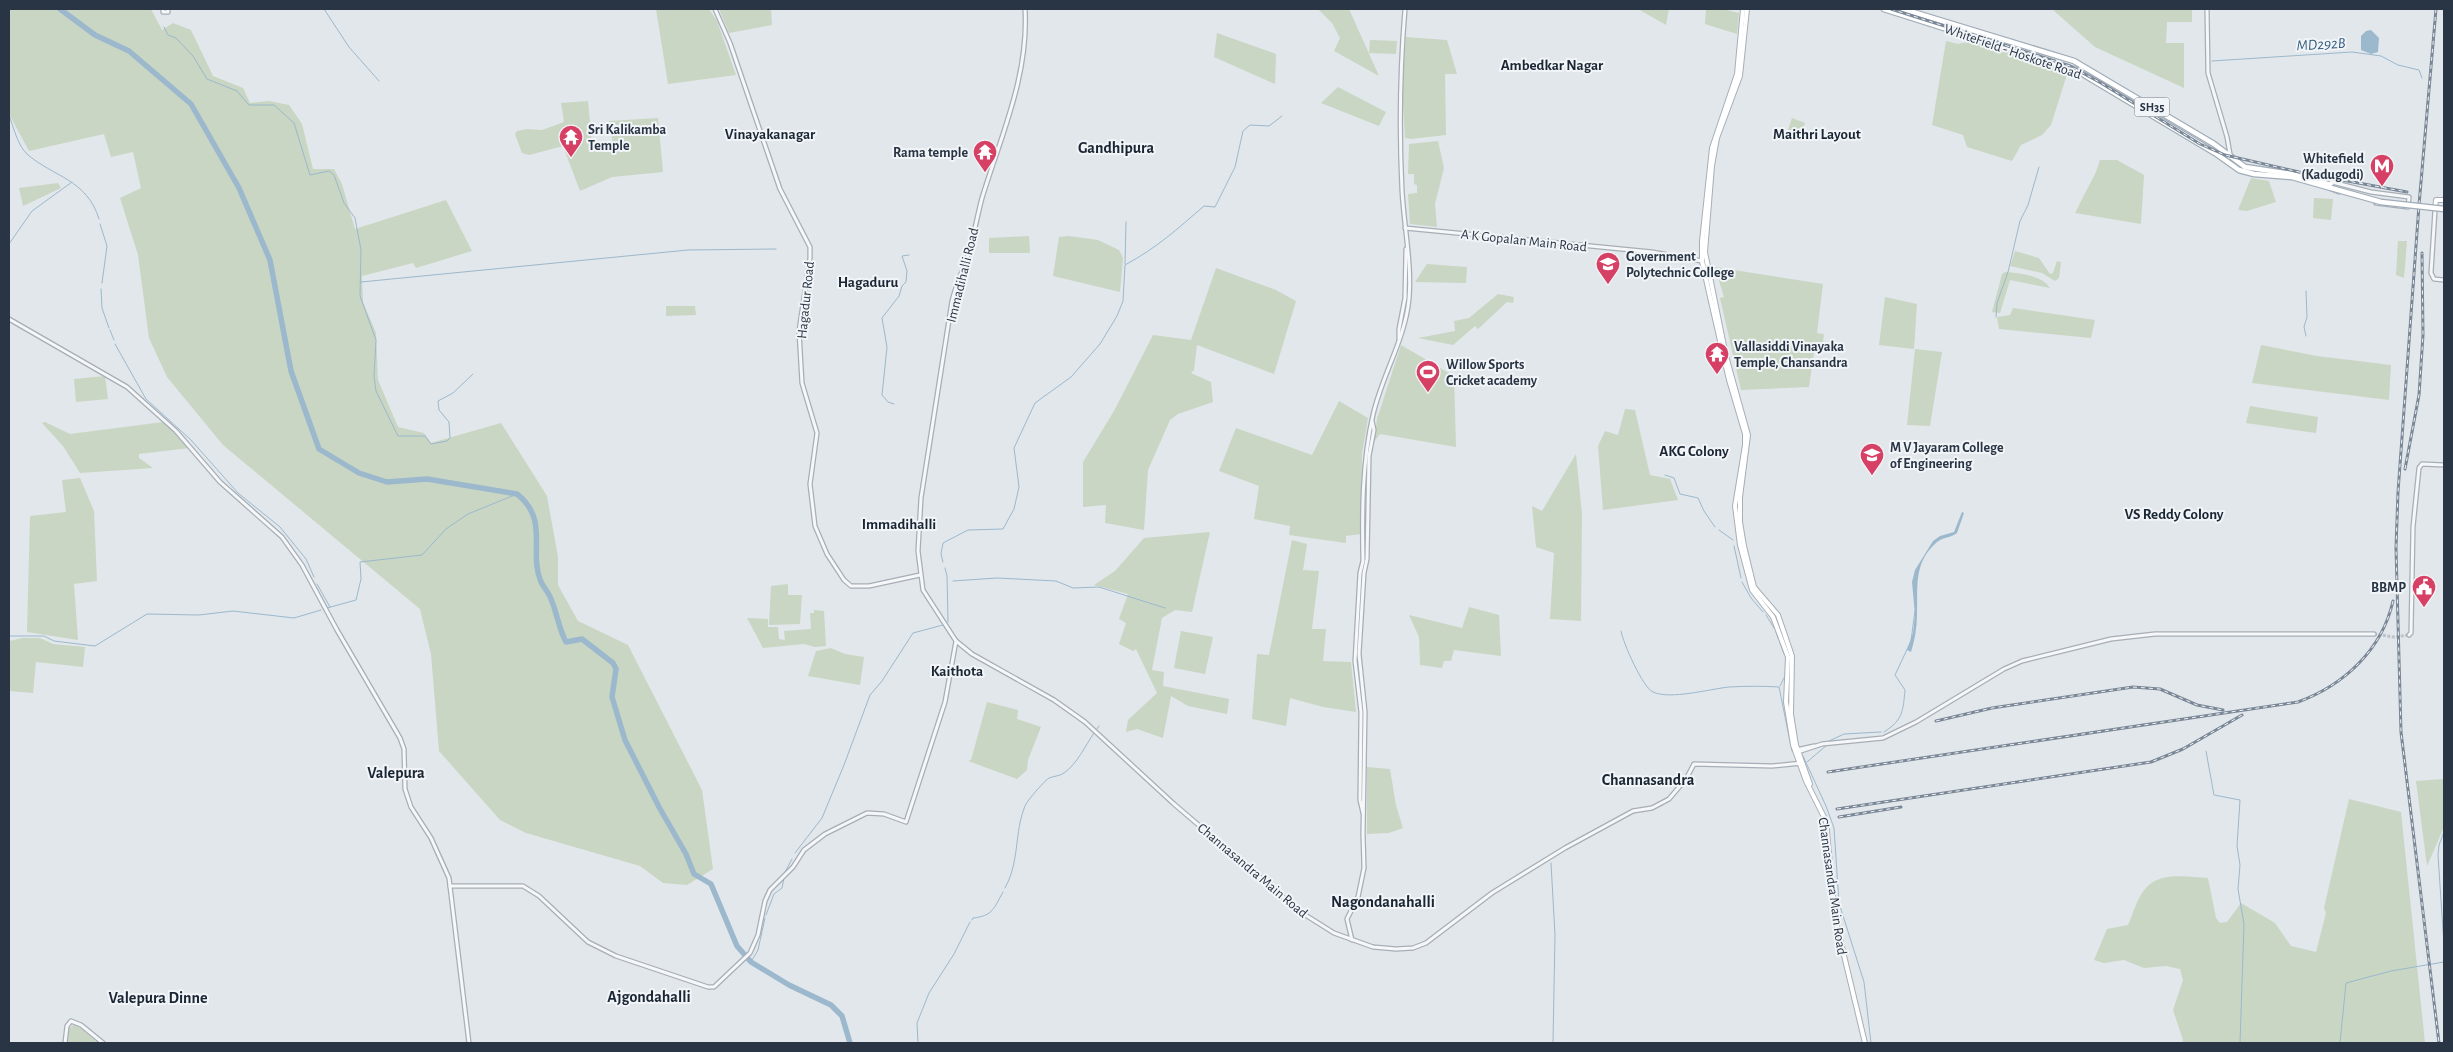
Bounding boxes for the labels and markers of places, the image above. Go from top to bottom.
place label: Sri Kalikamba Temple [588,123,667,153]
temple icon: Sri Kalikamba Temple [558,124,584,158]
temple icon: Rama temple [972,139,998,173]
place label: Rama temple [893,146,968,160]
place label: Whitefield (Kadugodi) [2301,152,2365,182]
metro station icon: Whitefield (Kadugodi) [2369,153,2395,187]
place label: Government Polytechnic College [1626,250,1734,280]
school or university icon: Government Polytechnic College [1595,251,1621,285]
place label: Vallasiddi Vinayaka Temple, Chansandra [1734,340,1848,370]
temple icon: Vallasiddi Vinayaka Temple, Chansandra [1704,341,1730,375]
place label: Willow Sports Cricket academy [1446,358,1538,388]
sports icon: Willow Sports Cricket academy [1415,359,1441,393]
place label: M V Jayaram College of Engineering [1890,441,2004,471]
school or university icon: M V Jayaram College of Engineering [1859,442,1885,476]
public building icon: BBMP [2411,574,2437,608]
place label: BBMP [2371,581,2406,595]

